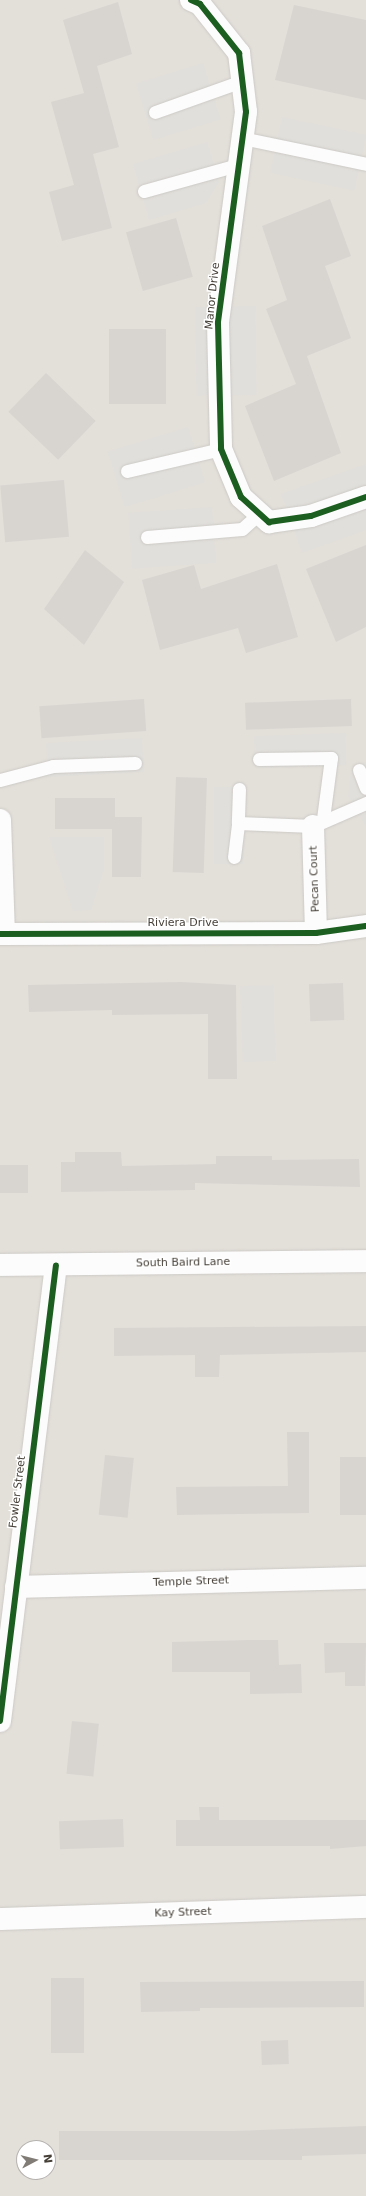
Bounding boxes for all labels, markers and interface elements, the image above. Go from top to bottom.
street label: Manor Drive [203,262,223,330]
street label: Pecan Court [307,846,323,912]
street label: Riviera Drive [147,916,219,930]
street label: South Baird Lane [136,1256,230,1270]
street label: Fowler Street [7,1455,29,1529]
street label: Temple Street [153,1574,229,1590]
street label: Kay Street [154,1905,212,1921]
north arrow [16,2140,56,2180]
text: N [40,2153,54,2164]

